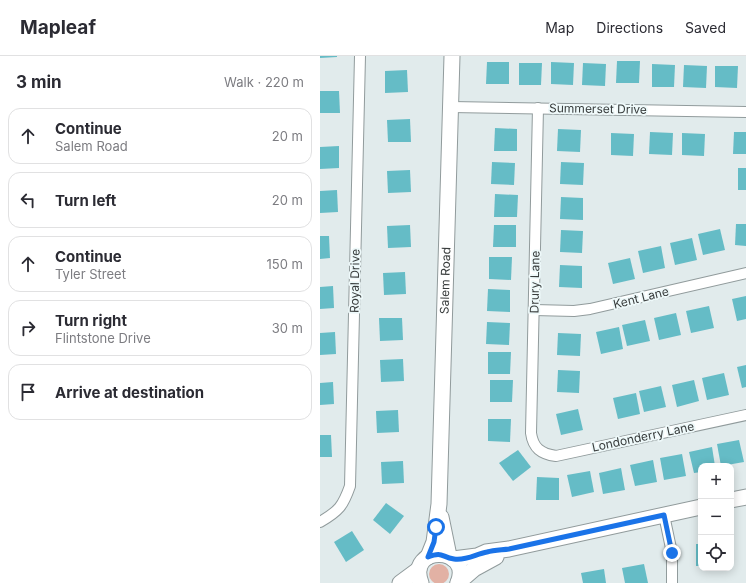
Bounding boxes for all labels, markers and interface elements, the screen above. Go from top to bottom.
text: Mapleaf [20,16,96,39]
text: Map [545,19,574,36]
text: Directions [596,19,663,36]
text: Saved [685,19,726,36]
text: 3 min [16,72,62,92]
text: Walk · 220 m [224,74,304,90]
street label: Summerset Drive [549,100,647,117]
text: Continue [55,119,122,138]
icon: ahead [17,125,39,147]
text: 20 m [272,128,303,144]
text: Salem Road [55,138,128,154]
icon: left [17,189,39,211]
text: Turn left [55,191,116,210]
text: 20 m [272,192,303,208]
text: Continue [55,247,122,266]
street label: Salem Road [437,247,453,314]
street label: Royal Drive [346,249,363,313]
street label: Drury Lane [526,251,543,313]
icon: ahead [17,253,39,275]
text: 150 m [267,256,303,272]
text: Tyler Street [55,266,126,282]
street label: Kent Lane [612,283,670,312]
text: Turn right [55,311,127,330]
icon: right [17,317,39,339]
text: 30 m [272,320,303,336]
text: Flintstone Drive [55,330,151,346]
icon: arrive [17,381,39,403]
text: Arrive at destination [55,383,204,402]
street label: Londonderry Lane [590,418,695,455]
map controls [698,463,734,571]
button: + [698,463,734,499]
button: − [698,499,734,535]
route start [427,518,445,536]
button: locate [698,535,734,571]
route end [663,544,681,562]

